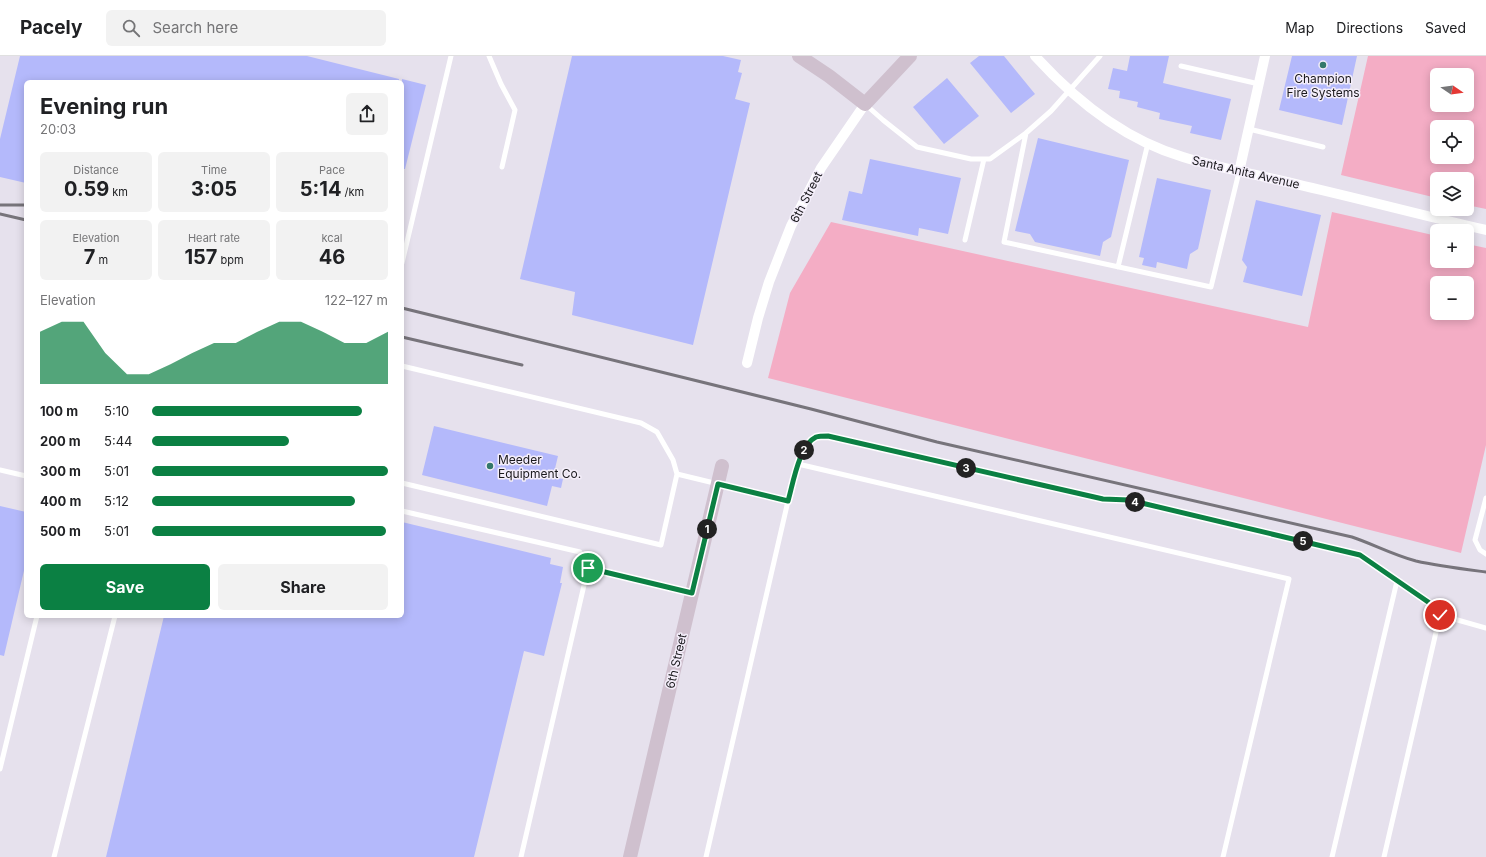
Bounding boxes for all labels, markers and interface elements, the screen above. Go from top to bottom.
search box [106,10,386,46]
text: Pacely [20,16,82,39]
icon: search [120,17,142,39]
text: Search here [152,18,238,37]
text: Map [1285,19,1314,36]
text: Directions [1336,19,1403,36]
text: Saved [1425,19,1466,36]
marker: Champion Fire Systems [1318,60,1328,70]
north arrow [1430,68,1474,112]
map controls [1430,68,1474,320]
place label: Champion Fire Systems [1286,71,1360,100]
text: Evening run [40,93,168,119]
button: share [346,93,388,135]
button: locate [1430,120,1474,164]
text: 20:03 [40,121,76,137]
street label: Santa Anita Avenue [1191,152,1301,192]
text: Distance [73,163,119,177]
text: Time [201,163,227,177]
text: Pace [319,163,345,177]
street label: 6th Street [787,169,825,225]
button: layers [1430,172,1474,216]
text: 0.59 [64,177,109,201]
text: 3:05 [191,177,237,201]
text: 5:14 [300,177,341,201]
text: km [109,185,128,199]
text: /km [341,185,364,199]
button: + [1430,224,1474,268]
text: Elevation [72,231,120,245]
text: Heart rate [188,231,240,245]
text: kcal [321,231,343,245]
text: 7 [84,245,95,269]
text: 157 [184,245,217,269]
text: 46 [319,245,345,269]
text: m [95,253,108,267]
text: bpm [217,253,244,267]
button: − [1430,276,1474,320]
text: Elevation [40,292,96,308]
text: 122–127 m [325,292,388,308]
text: 100 m [40,403,78,419]
text: 5:10 [104,403,129,419]
text: 200 m [40,433,81,449]
text: 5:44 [104,433,132,449]
pin: 2 [794,440,814,460]
text: 2 [801,443,807,457]
place label: Meeder Equipment Co. [498,452,581,481]
pin: 3 [956,458,976,478]
marker: Meeder Equipment Co. [485,461,495,471]
text: 3 [962,461,970,475]
text: 300 m [40,463,81,479]
text: 5:01 [104,463,129,479]
pin: 4 [1125,492,1145,512]
text: 400 m [40,493,81,509]
text: 5:12 [104,493,129,509]
text: 4 [1131,495,1139,509]
pin: 1 [697,519,717,539]
text: 1 [705,522,709,536]
text: 500 m [40,523,81,539]
text: 5:01 [104,523,129,539]
pin: 5 [1293,531,1313,551]
text: 5 [1299,534,1307,548]
pin [571,551,605,585]
icon: arrive [577,557,599,579]
button: Save [40,564,210,610]
button: Share [218,564,388,610]
pin [1423,598,1457,632]
icon: check [1429,604,1451,626]
street label: 6th Street [662,632,690,690]

